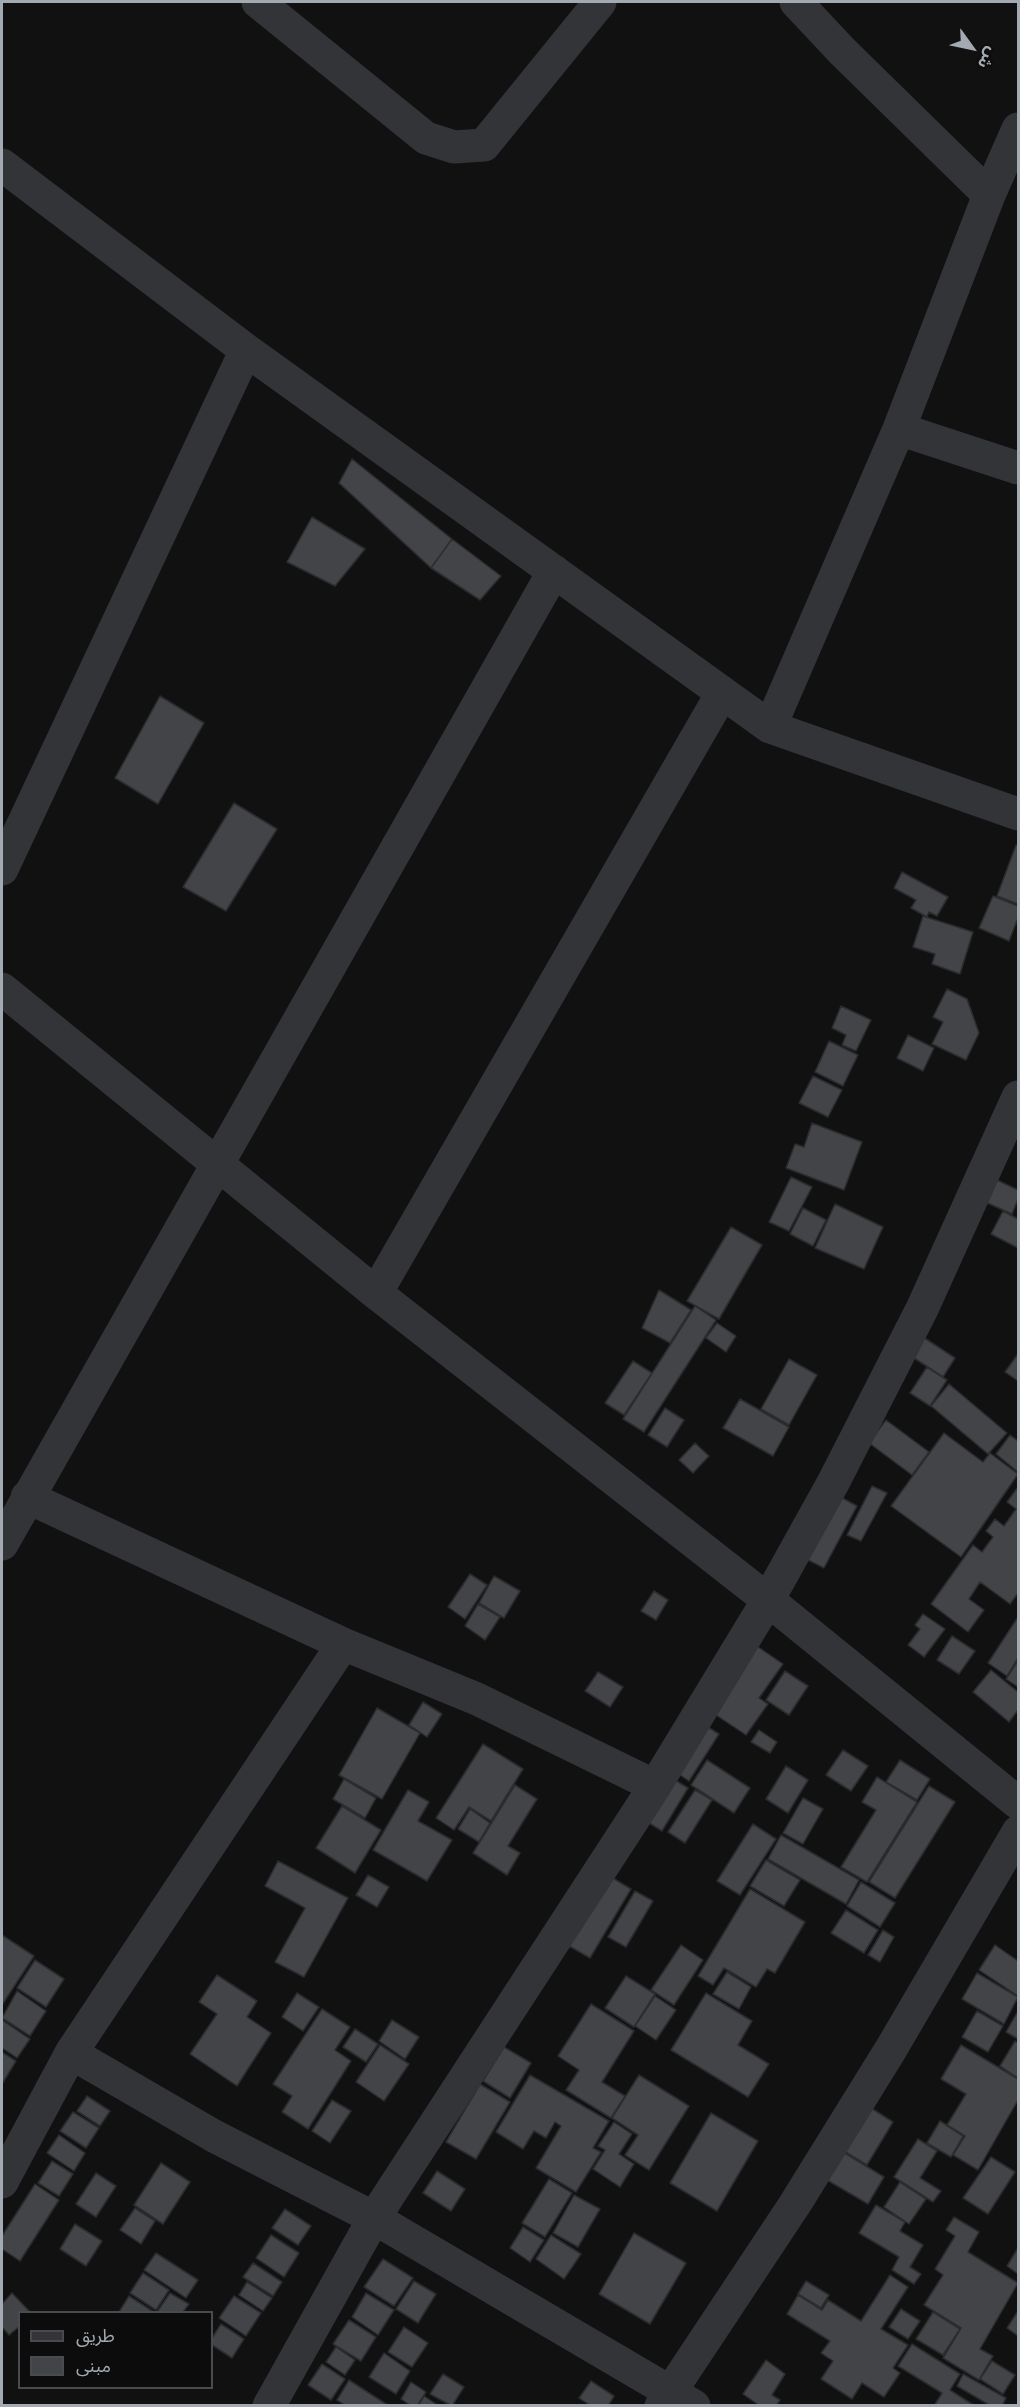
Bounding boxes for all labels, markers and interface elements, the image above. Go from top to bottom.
north arrow [942,18,1002,78]
text: ش [972,43,1003,74]
legend [18,2311,213,2389]
text: طريق [76,2323,115,2349]
text: مبنى [76,2353,111,2379]

